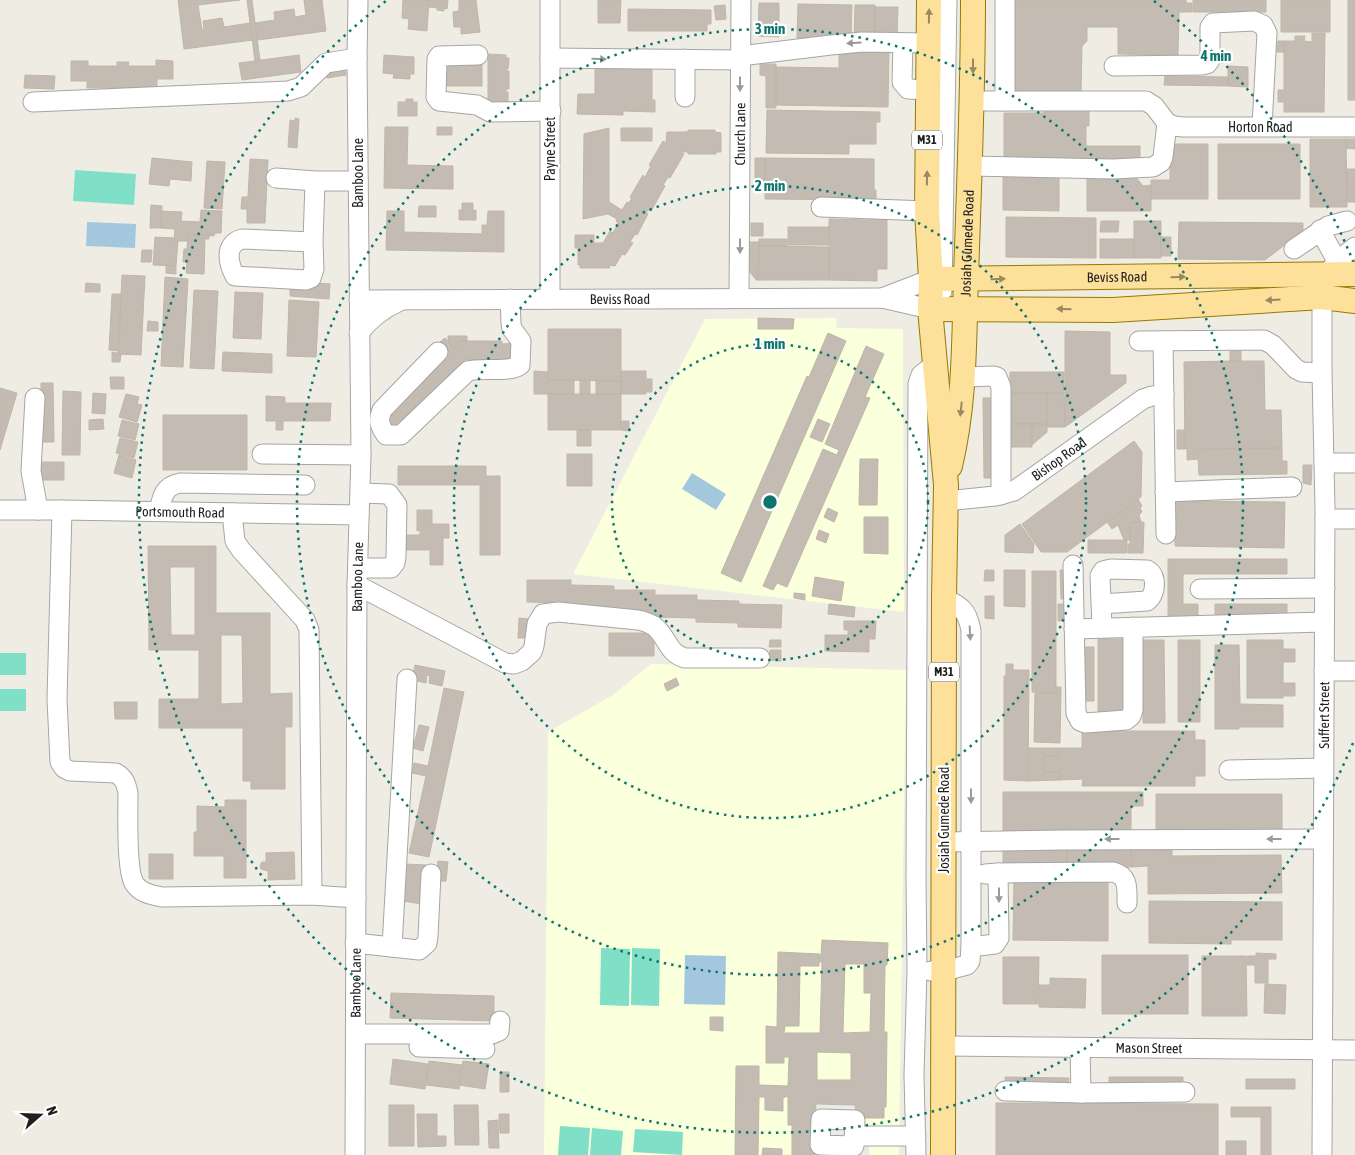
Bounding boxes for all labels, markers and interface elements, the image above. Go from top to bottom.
one-way arrow [925,7,933,23]
text: 3 min [755,20,785,37]
one-way arrow [846,39,862,47]
text: 4 min [1200,47,1231,64]
one-way arrow [591,55,607,63]
one-way arrow [969,58,977,74]
one-way arrow [736,76,744,92]
street label: Church Lane [732,102,748,166]
street label: Payne Street [542,117,558,181]
street label: Horton Road [1228,119,1293,135]
road number: M31 [912,130,942,150]
street label: Bamboo Lane [350,138,366,208]
one-way arrow [923,170,931,186]
text: 2 min [755,177,785,194]
street label: Josiah Gumede Road [957,189,977,297]
one-way arrow [736,238,744,254]
street label: Beviss Road [1087,268,1147,285]
one-way arrow [1170,273,1186,281]
one-way arrow [990,275,1006,283]
street label: Beviss Road [590,291,650,307]
one-way arrow [1265,297,1281,305]
one-way arrow [1056,305,1072,313]
text: 1 min [755,335,785,352]
one-way arrow [956,401,964,417]
street label: Bishop Road [1028,434,1089,484]
centre of rings [761,493,779,511]
street label: Portsmouth Road [135,503,225,521]
street label: Bamboo Lane [349,542,366,612]
one-way arrow [967,626,975,642]
road number: M31 [929,662,959,682]
street label: Suffert Street [1316,681,1332,749]
street label: Josiah Gumede Road [936,767,952,873]
one-way arrow [967,788,975,804]
one-way arrow [1104,835,1120,843]
one-way arrow [1266,835,1282,843]
one-way arrow [995,888,1003,904]
street label: Bamboo Lane [347,948,364,1018]
street label: Mason Street [1115,1040,1183,1056]
north arrow [15,1090,65,1140]
text: N [43,1104,61,1117]

